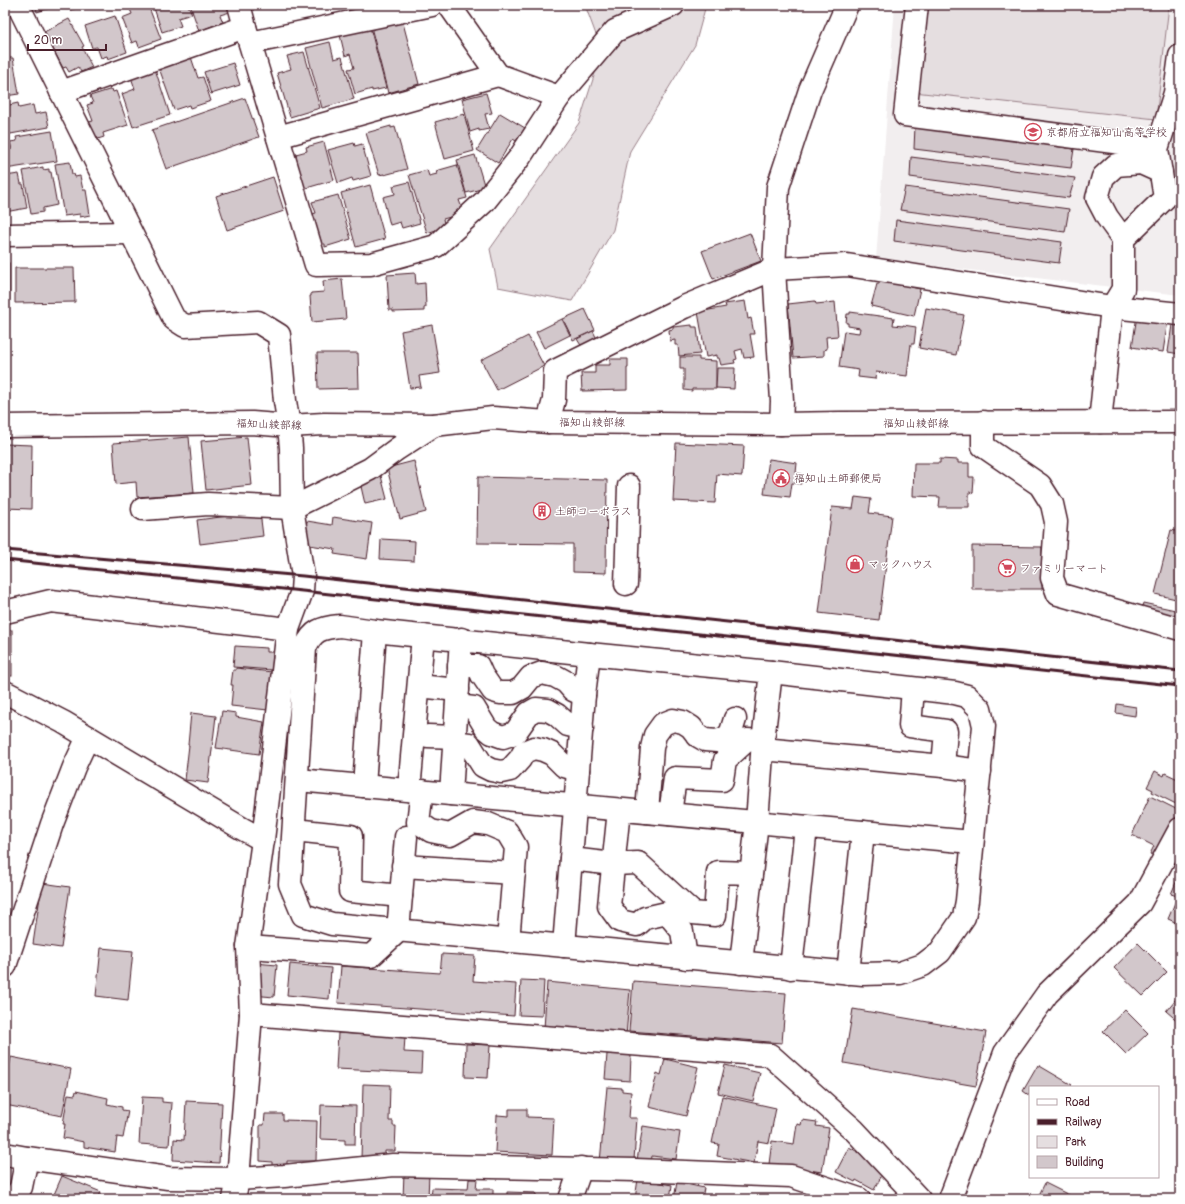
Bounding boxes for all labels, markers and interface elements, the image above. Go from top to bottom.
scale bar [28,26,106,52]
text: 20 m [34,33,63,48]
school or university icon: 京都府立福知山高等学校 [1023,122,1043,142]
place label: 京都府立福知山高等学校 [1046,126,1167,139]
street label: 福知山綾部線 [559,416,625,429]
street label: 福知山綾部線 [236,417,302,432]
street label: 福知山綾部線 [883,417,949,430]
public building icon: 福知山土師郵便局 [771,468,791,488]
place label: 福知山土師郵便局 [794,472,882,485]
building icon: 土師コーポラス [532,501,552,521]
place label: 土師コーポラス [555,505,632,518]
shop icon: マックハウス [845,554,865,574]
place label: マックハウス [868,558,933,571]
supermarket icon: ファミリーマート [997,558,1017,578]
place label: ファミリーマート [1020,562,1108,575]
legend [1029,1086,1159,1178]
text: Road [1065,1095,1090,1110]
text: Railway [1065,1115,1101,1130]
text: Park [1065,1135,1086,1150]
text: Building [1065,1155,1104,1170]

